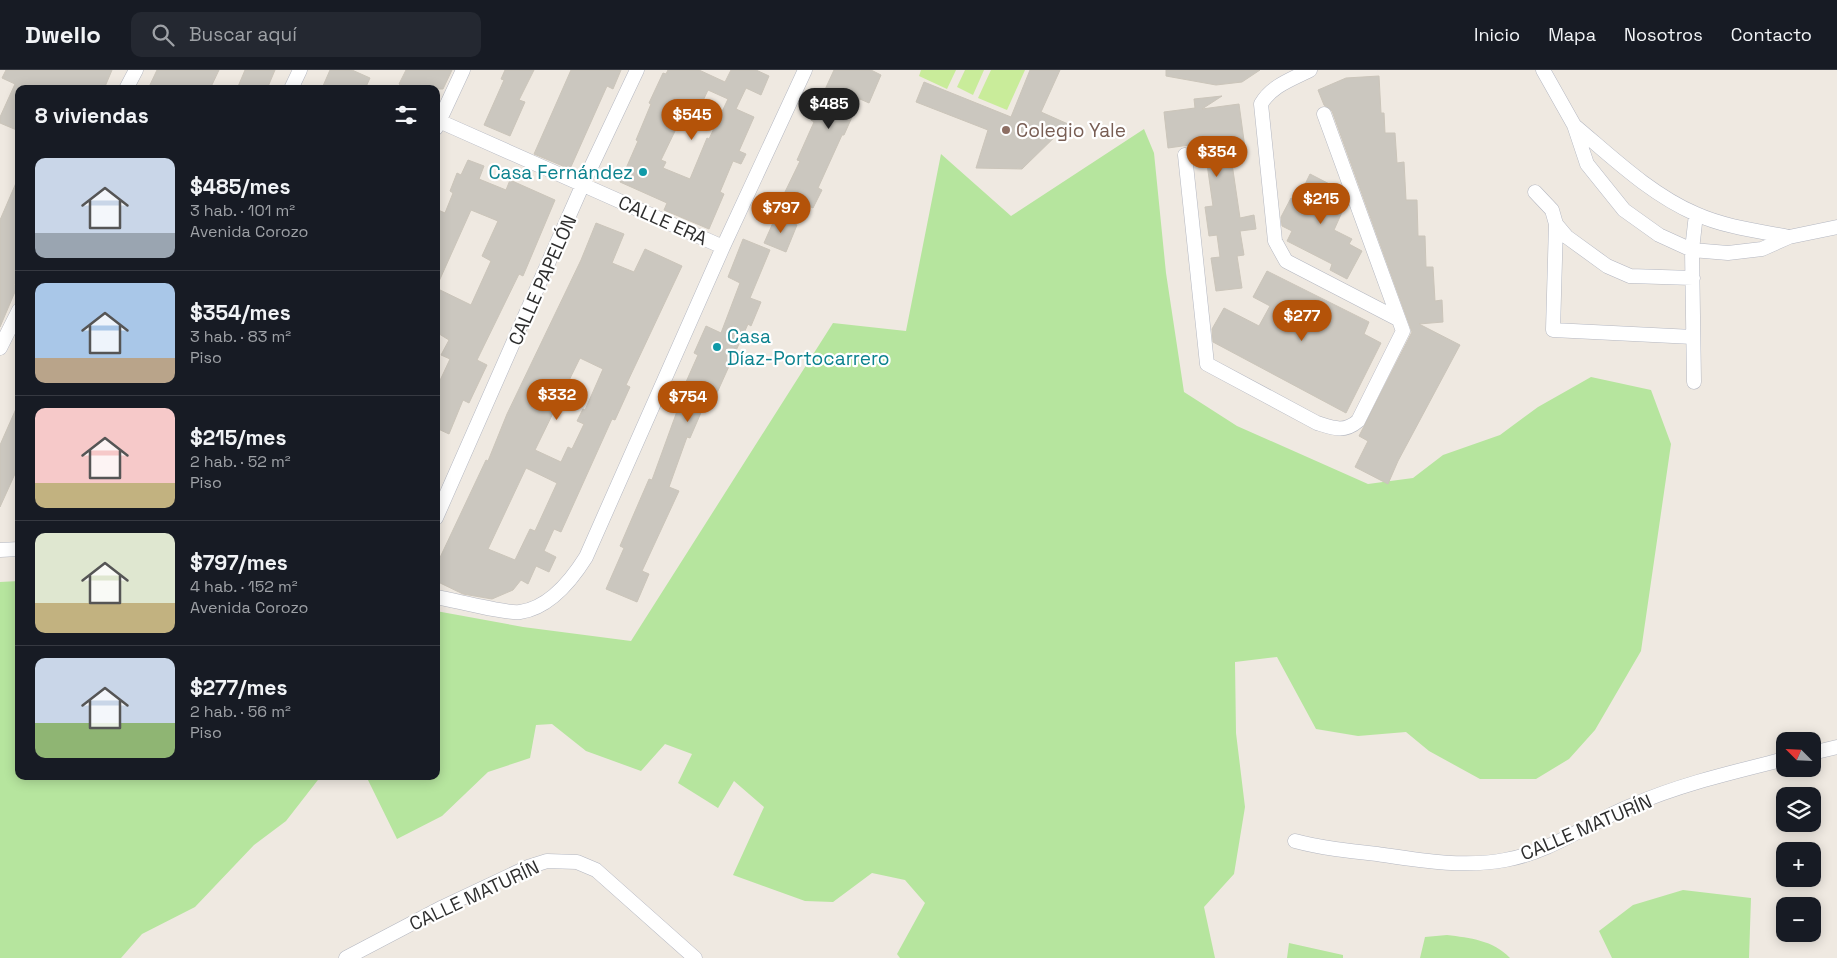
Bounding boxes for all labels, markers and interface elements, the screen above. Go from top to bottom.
search box [131,12,481,57]
text: Dwello [25,19,101,50]
icon: search [149,21,177,49]
text: Buscar aquí [189,22,297,47]
text: Inicio [1474,23,1520,46]
text: Mapa [1548,23,1596,46]
text: Nosotros [1624,23,1703,46]
text: Contacto [1731,23,1812,46]
pin: $485 [799,88,859,130]
text: $485 [809,93,849,114]
pin: $545 [662,98,722,141]
icon: filters [392,101,420,129]
text: 8 viviendas [35,102,149,129]
text: $545 [672,104,712,125]
place label: Colegio Yale [1016,118,1126,143]
marker: Colegio Yale [1000,124,1012,136]
pin: $354 [1187,136,1247,178]
text: $354 [1197,141,1237,162]
place label: Casa Fernández [488,160,633,185]
marker: Casa Fernández [637,166,649,178]
text: $485/mes [190,173,291,200]
icon: home [75,178,135,238]
pin: $215 [1291,182,1351,225]
text: $215 [1303,188,1339,209]
street label: CALLE ERA [614,190,711,251]
pin: $797 [751,191,811,234]
text: $797 [763,197,800,218]
text: 3 hab. · 101 m² [190,200,295,221]
street label: CALLE PAPELÓN [503,211,582,349]
text: Avenida Corozo [190,221,308,242]
text: $354/mes [190,299,291,326]
pin: $277 [1272,300,1332,342]
icon: home [75,303,135,363]
text: $277 [1284,305,1320,326]
place label: Casa Díaz-Portocarrero [727,324,889,371]
text: 3 hab. · 83 m² [190,326,291,347]
marker: Casa Díaz-Portocarrero [711,341,723,353]
text: Piso [190,347,222,368]
pin: $332 [527,378,587,421]
pin: $754 [658,380,718,423]
text: $332 [538,384,576,405]
text: $754 [669,386,707,407]
text: $215/mes [190,424,287,451]
icon: home [75,428,135,488]
text: 2 hab. · 52 m² [190,451,291,472]
text: Piso [190,472,222,493]
text: $797/mes [190,549,288,576]
icon: home [75,553,135,613]
text: 4 hab. · 152 m² [190,576,298,597]
text: Avenida Corozo [190,597,308,618]
text: $277/mes [190,674,287,701]
icon: home [75,678,135,738]
text: 2 hab. · 56 m² [190,701,291,722]
text: Piso [190,722,222,743]
north arrow [1776,732,1821,778]
map controls [1776,732,1821,942]
button: layers [1776,787,1821,832]
street label: CALLE MATURÍN [1517,789,1656,866]
button: + [1776,842,1821,887]
street label: CALLE MATURÍN [405,854,543,936]
button: − [1776,897,1821,942]

